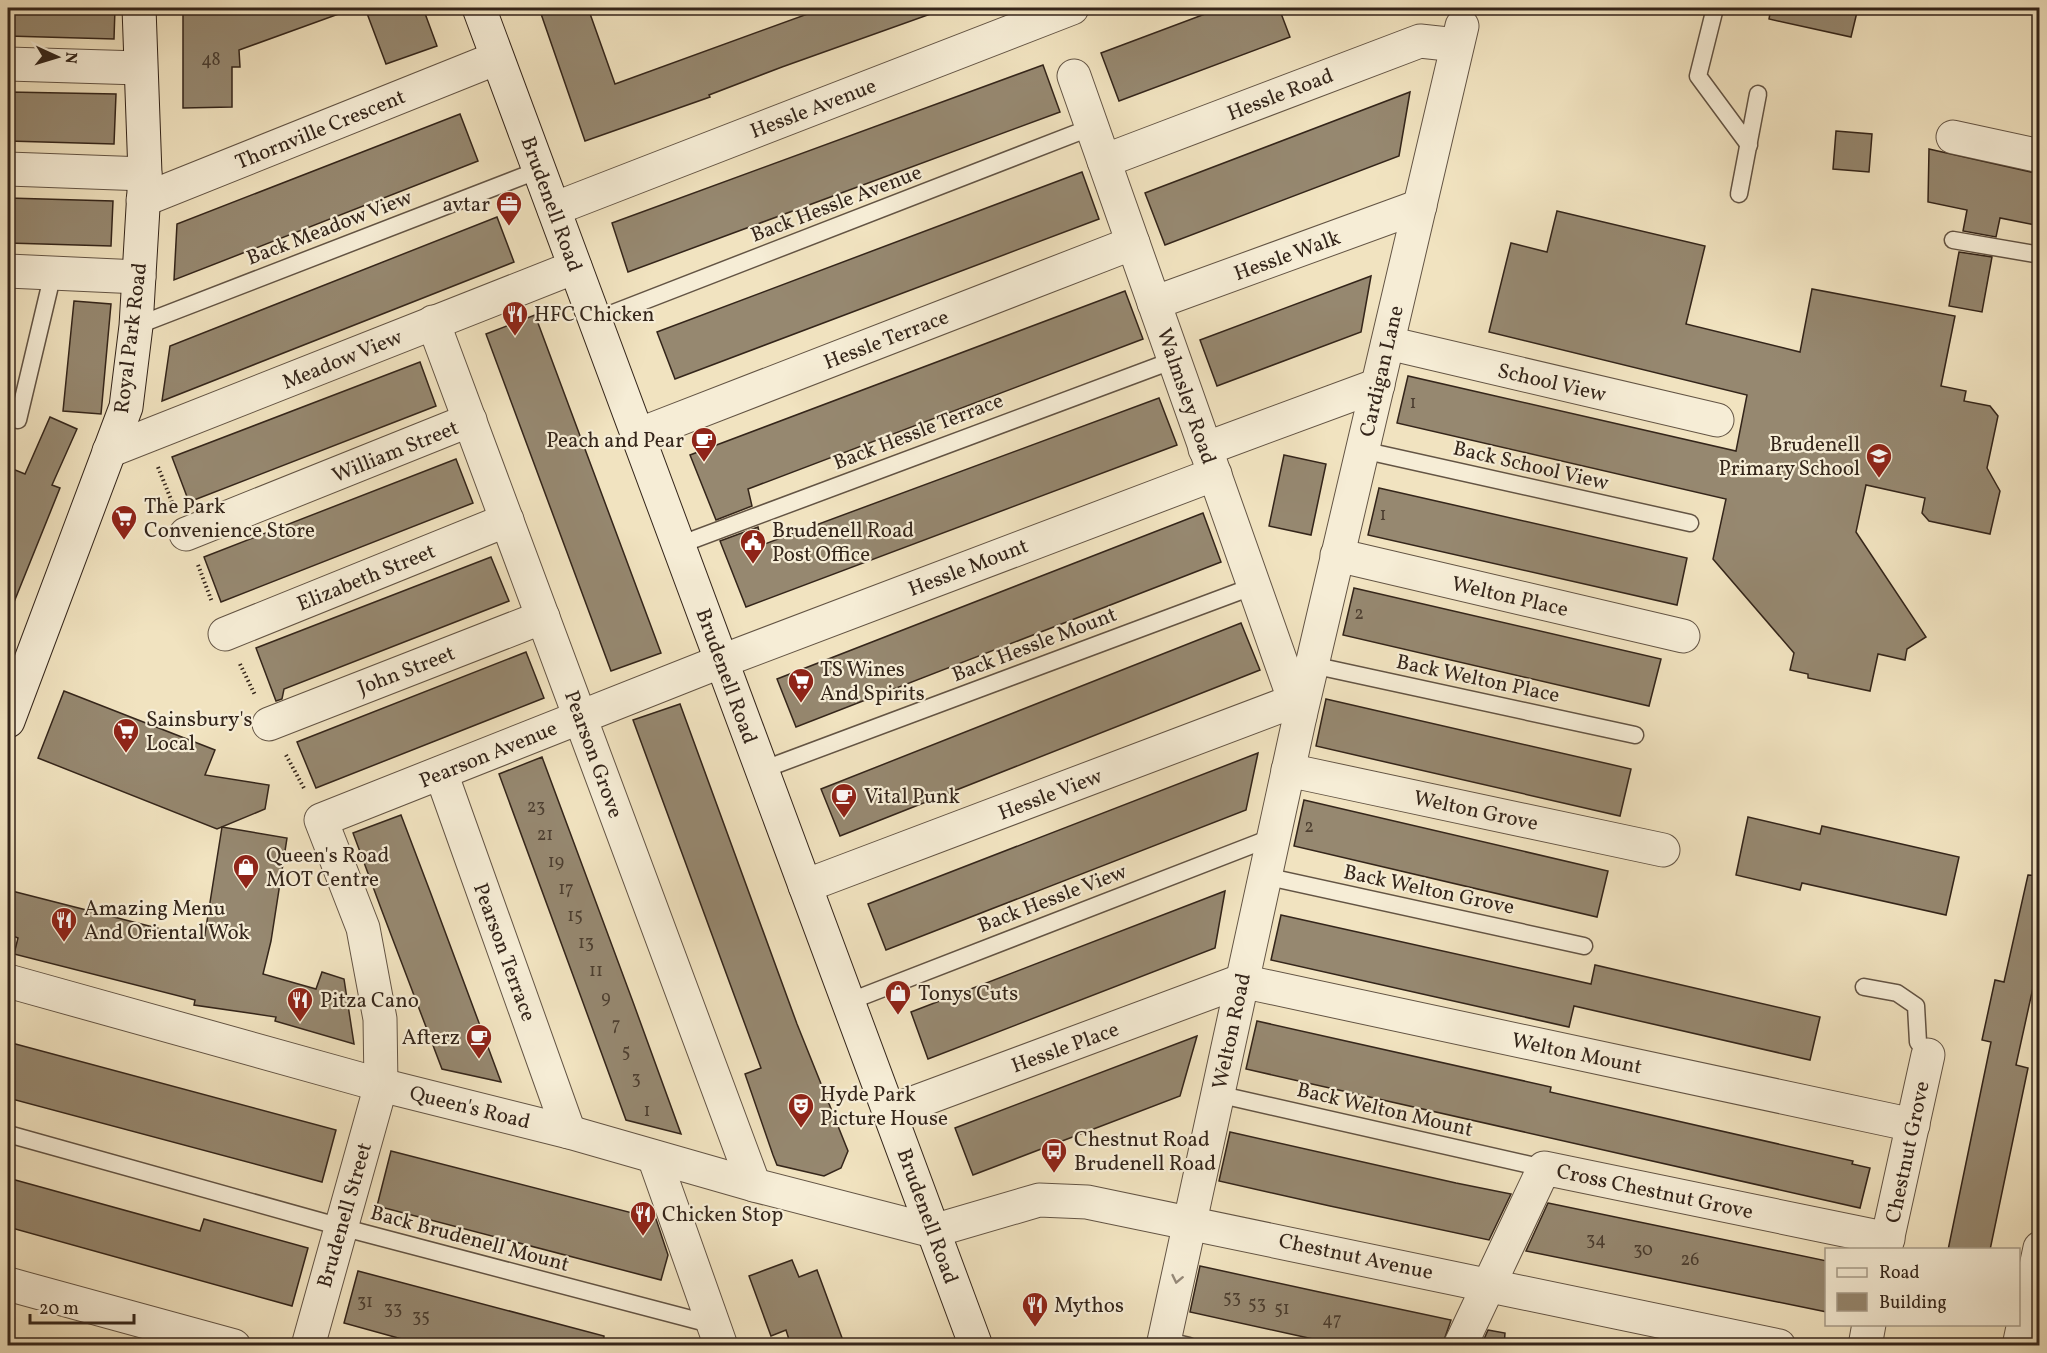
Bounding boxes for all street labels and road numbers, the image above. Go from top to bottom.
street label: Hessle Road [1223,62,1338,129]
street label: Hessle Avenue [746,72,881,147]
street label: Thornville Crescent [231,83,410,178]
street label: Brudenell Road [513,133,589,276]
street label: Back Hessle Avenue [747,158,926,250]
street label: Back Meadow View [243,183,417,273]
street label: Hessle Walk [1230,224,1345,289]
street label: Royal Park Road [108,261,155,415]
street label: Hessle Terrace [820,303,953,378]
street label: Cardigan Lane [1353,303,1412,440]
street label: Meadow View [278,323,407,398]
street label: Walmsley Road [1149,325,1222,468]
street label: School View [1494,357,1609,410]
street label: Back Hessle Terrace [829,387,1008,478]
street label: William Street [328,414,463,491]
street label: Back School View [1450,434,1611,498]
street label: Hessle Mount [904,532,1033,605]
street label: Elizabeth Street [293,537,440,619]
street label: Welton Place [1448,570,1571,625]
street label: Back Hessle Mount [948,601,1121,690]
street label: Brudenell Road [688,605,764,748]
street label: John Street [354,640,459,703]
street label: Back Welton Place [1393,648,1562,711]
street label: Pearson Grove [556,687,629,822]
street label: Pearson Avenue [415,714,562,796]
street label: Hessle View [994,762,1107,829]
street label: Welton Grove [1411,784,1541,839]
street label: Back Hessle View [974,858,1131,941]
street label: Back Welton Grove [1341,858,1517,923]
street label: Pearson Terrace [465,879,542,1026]
street label: Welton Road [1206,971,1259,1092]
street label: Hessle Place [1008,1016,1123,1081]
street label: Welton Mount [1509,1026,1645,1082]
street label: Back Welton Mount [1294,1076,1476,1145]
street label: Queen's Road [406,1079,533,1137]
street label: Chestnut Grove [1879,1079,1938,1226]
street label: Brudenell Street [311,1139,380,1291]
street label: Brudenell Road [889,1145,965,1288]
street label: Cross Chestnut Grove [1554,1157,1756,1227]
street label: Back Brudenell Mount [367,1199,572,1280]
street label: Chestnut Avenue [1276,1227,1436,1288]

